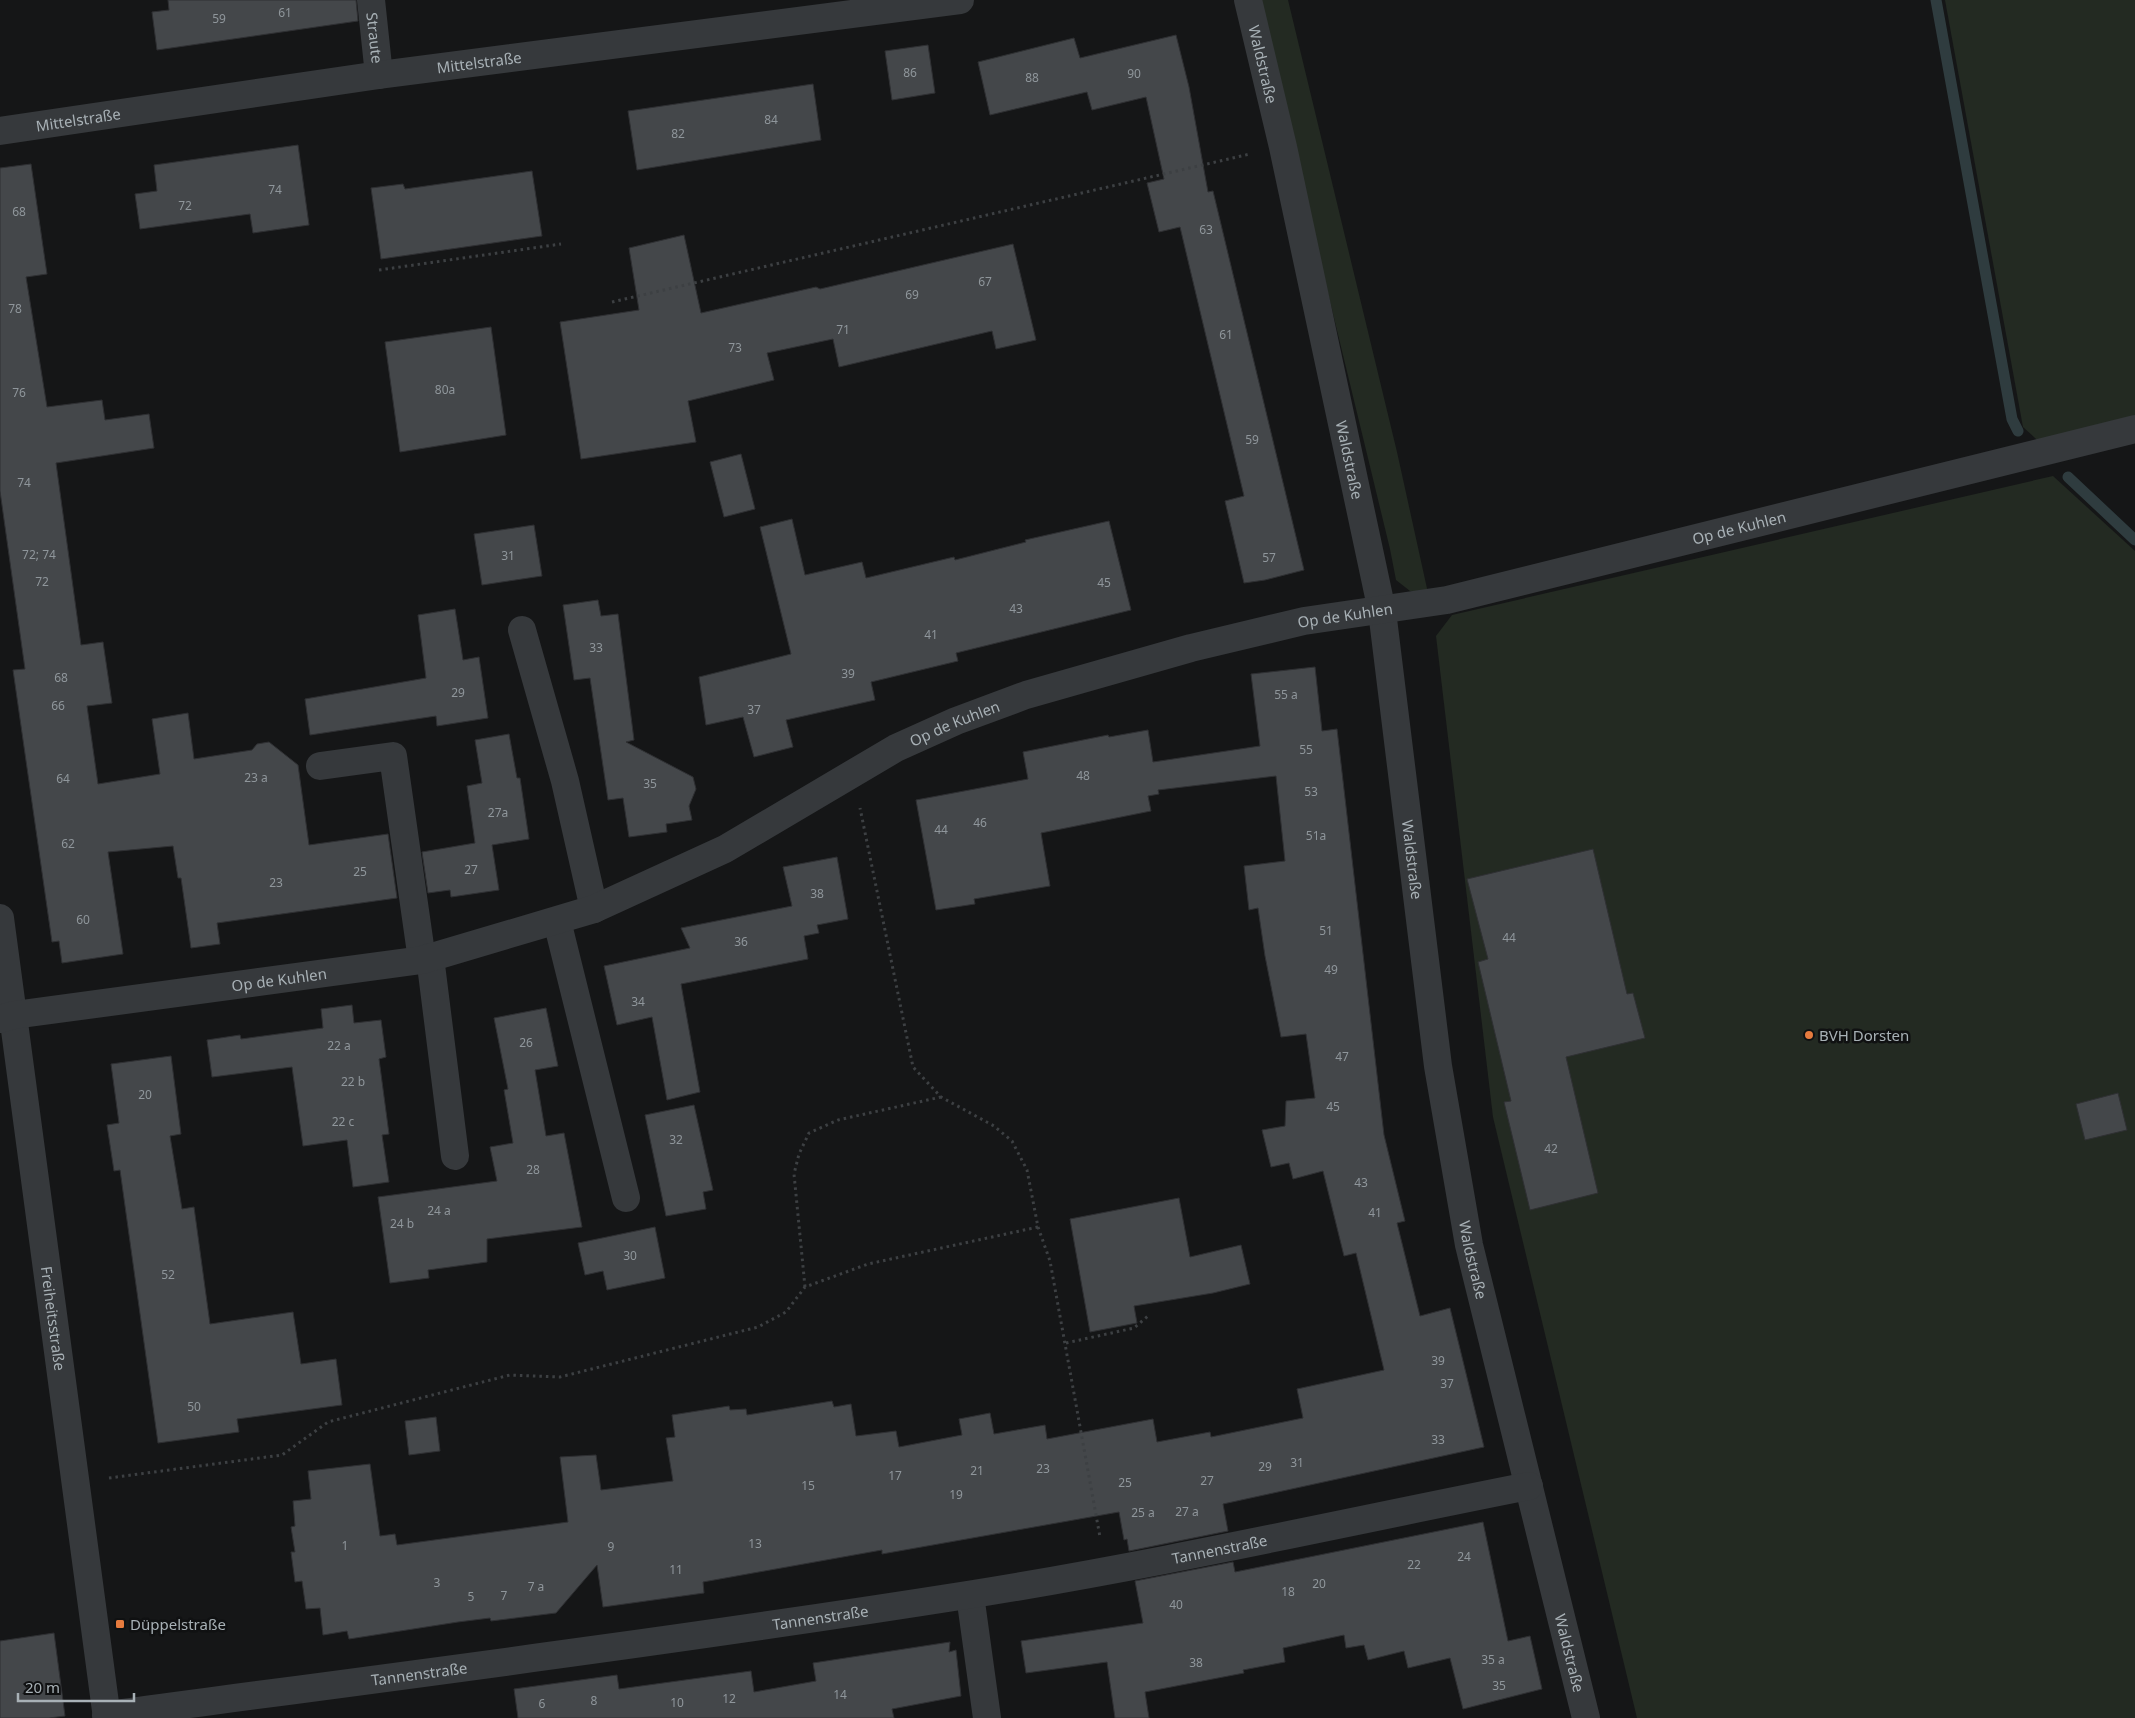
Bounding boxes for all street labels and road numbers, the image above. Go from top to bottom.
street label: Straute [362,11,388,64]
street label: Waldstraße [1244,23,1282,105]
street label: Mittelstraße [435,47,523,77]
street label: Mittelstraße [34,103,122,136]
street label: Waldstraße [1332,419,1368,501]
street label: Op de Kuhlen [1690,506,1788,549]
street label: Op de Kuhlen [1295,598,1394,632]
street label: Op de Kuhlen [906,696,1002,751]
street label: Waldstraße [1398,819,1427,901]
street label: Op de Kuhlen [230,963,328,996]
street label: Waldstraße [1455,1219,1492,1301]
street label: Freiheitsstraße [37,1265,70,1372]
street label: Tannenstraße [1170,1530,1269,1568]
street label: Tannenstraße [771,1600,870,1634]
street label: Waldstraße [1551,1612,1589,1694]
street label: Tannenstraße [370,1657,469,1690]

